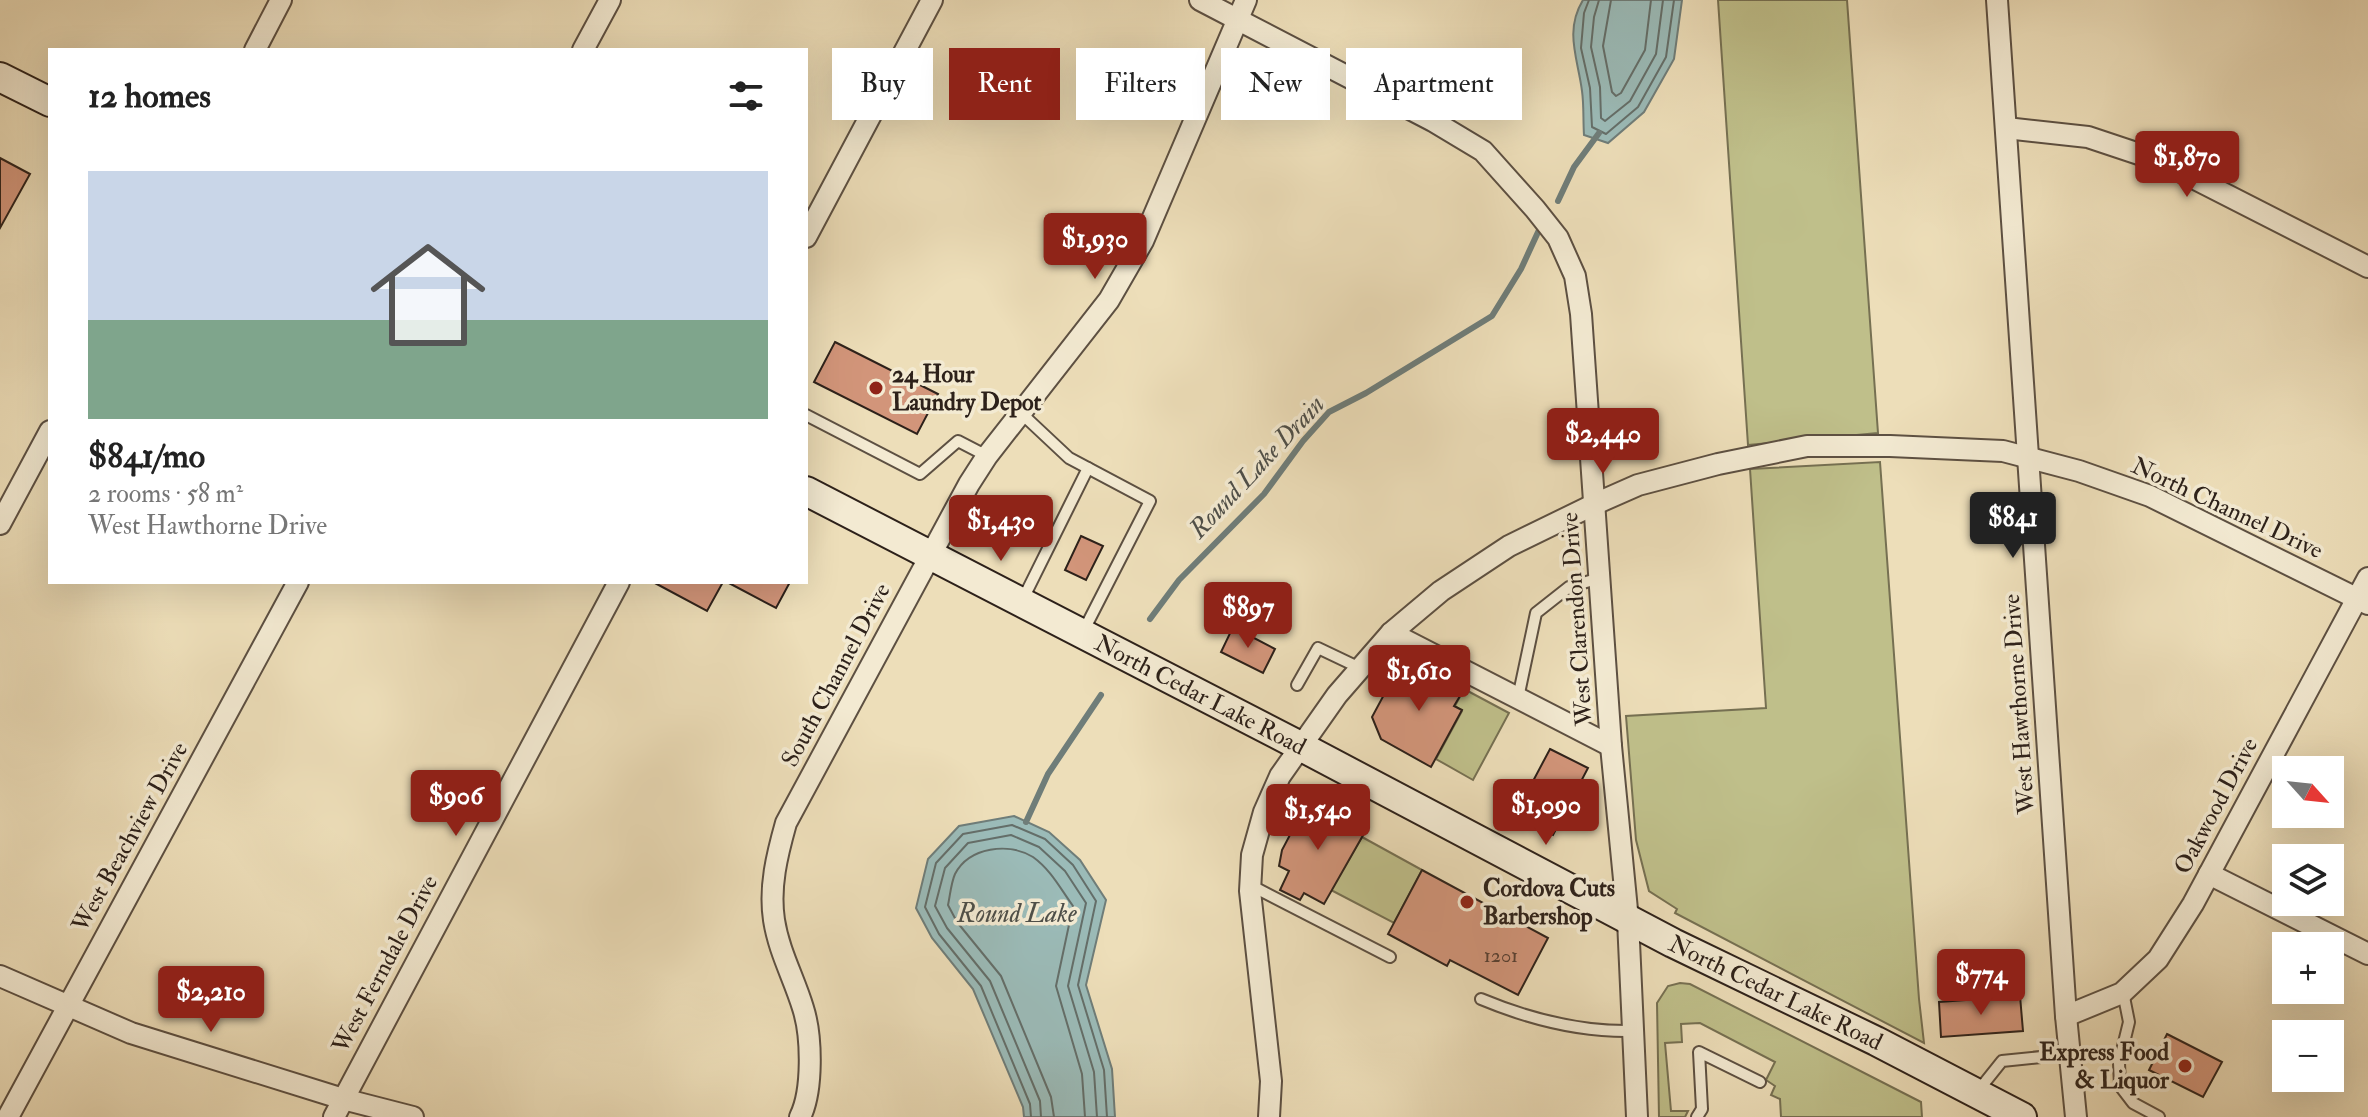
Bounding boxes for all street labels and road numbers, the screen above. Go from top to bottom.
street label: North Channel Drive [2126,450,2328,566]
street label: West Clarendon Drive [1554,511,1600,728]
street label: South Channel Drive [775,578,897,772]
street label: West Hawthorne Drive [1996,593,2042,816]
street label: North Cedar Lake Road [1090,627,1312,762]
street label: Oakwood Drive [2167,732,2265,880]
street label: West Beachview Drive [64,737,195,938]
street label: West Ferndale Drive [325,870,445,1059]
street label: North Cedar Lake Road [1664,928,1888,1058]

